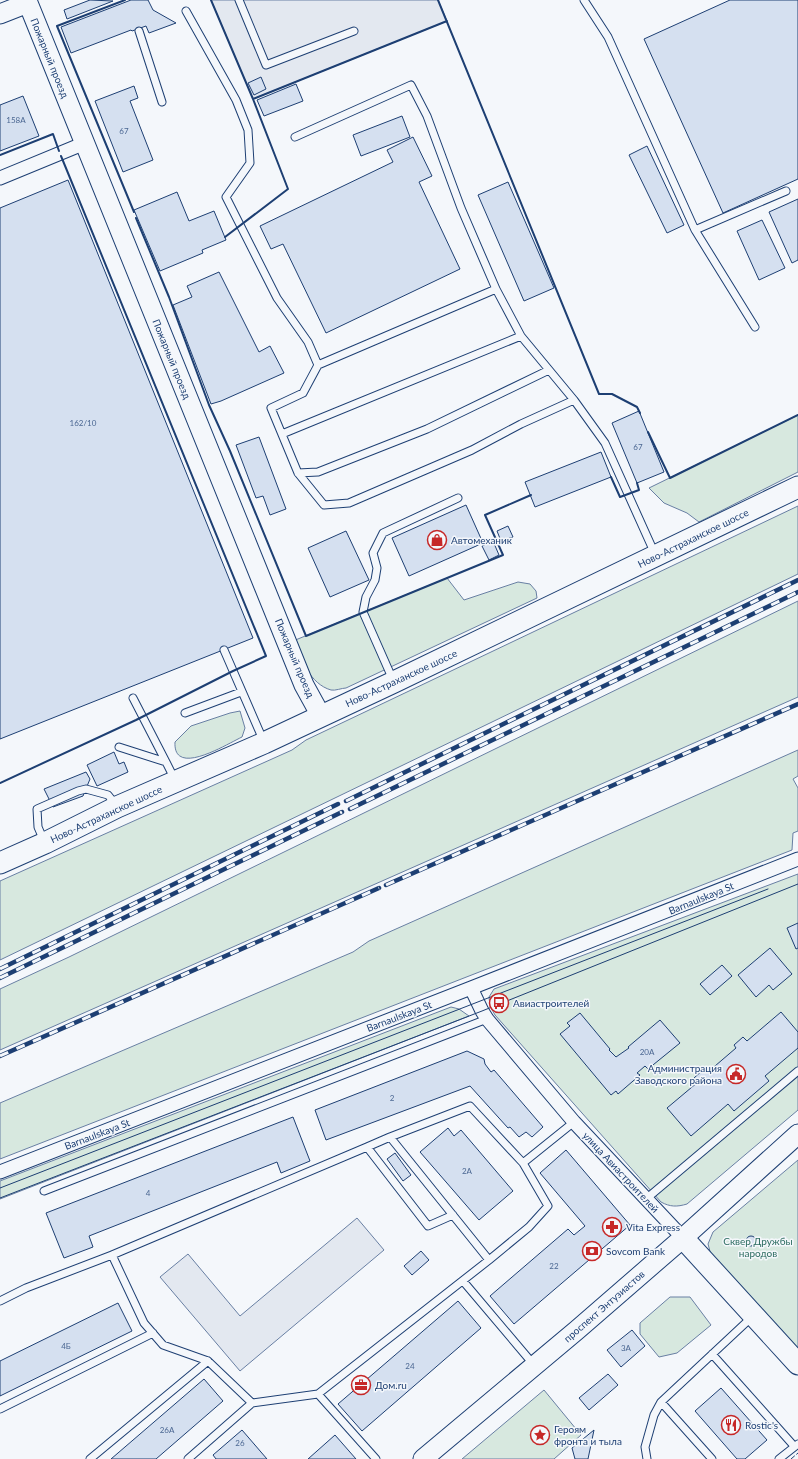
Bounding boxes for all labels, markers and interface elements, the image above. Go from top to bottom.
street label: Пожарный проезд [28,16,72,100]
house number: 158А [6,115,26,125]
house number: 67 [119,126,129,136]
street label: Пожарный проезд [150,317,194,401]
house number: 162/10 [70,418,97,428]
house number: 67 [633,442,643,452]
street label: Ново-Астраханское шоссе [636,506,750,570]
shop icon: Автомеханик [426,529,448,551]
place label: Автомеханик [451,534,513,546]
street label: Пожарный проезд [273,616,317,700]
street label: Ново-Астраханское шоссе [343,647,459,709]
street label: Ново-Астраханское шоссе [48,783,164,845]
street label: Barnaulskaya St [667,879,736,917]
bus stop icon: Авиастроителей [488,992,510,1014]
place label: Авиастроителей [513,997,590,1009]
street label: Barnaulskaya St [365,998,434,1034]
house number: 20А [640,1047,655,1057]
place label: Администрация Заводского района [635,1062,722,1086]
public building icon: Администрация Заводского района [725,1063,747,1085]
house number: 2 [390,1093,395,1103]
street label: Barnaulskaya St [63,1116,132,1152]
street label: улица Авиастроителей [580,1129,662,1215]
house number: 2А [462,1166,473,1176]
house number: 4 [146,1188,151,1198]
pharmacy icon: Vita Express [601,1216,623,1238]
place label: Vita Express [626,1221,680,1233]
park label: Сквер Дружбы народов [723,1235,793,1259]
bank icon: Sovcom Bank [581,1240,603,1262]
place label: Sovcom Bank [606,1245,666,1257]
house number: 22 [549,1261,559,1271]
street label: проспект Энтузиастов [561,1268,647,1344]
house number: 4Б [61,1341,71,1351]
house number: 3А [621,1343,632,1353]
house number: 24 [405,1361,415,1371]
office icon: Дом.ru [350,1374,372,1396]
place label: Дом.ru [375,1379,407,1391]
restaurant icon: Rostic's [720,1414,742,1436]
place label: Rostic's [745,1419,778,1431]
place label: Героям фронта и тыла [554,1423,622,1447]
place icon: Героям фронта и тыла [529,1424,551,1446]
house number: 26А [160,1425,175,1435]
house number: 26 [235,1438,245,1448]

